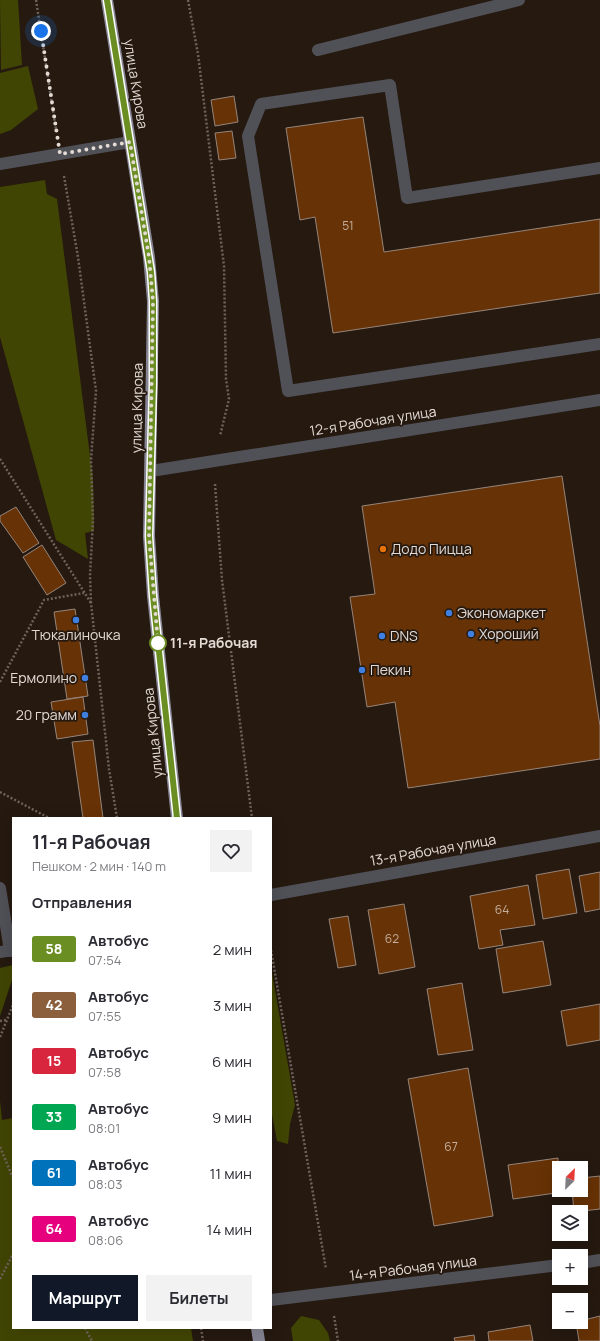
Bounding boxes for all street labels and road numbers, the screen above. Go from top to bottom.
street label: улица Кирова [120,38,153,130]
street label: улица Кирова [126,363,147,453]
street label: 12-я Рабочая улица [308,401,438,440]
street label: улица Кирова [138,687,167,779]
street label: 13-я Рабочая улица [368,829,497,870]
street label: 14-я Рабочая улица [348,1250,478,1285]

